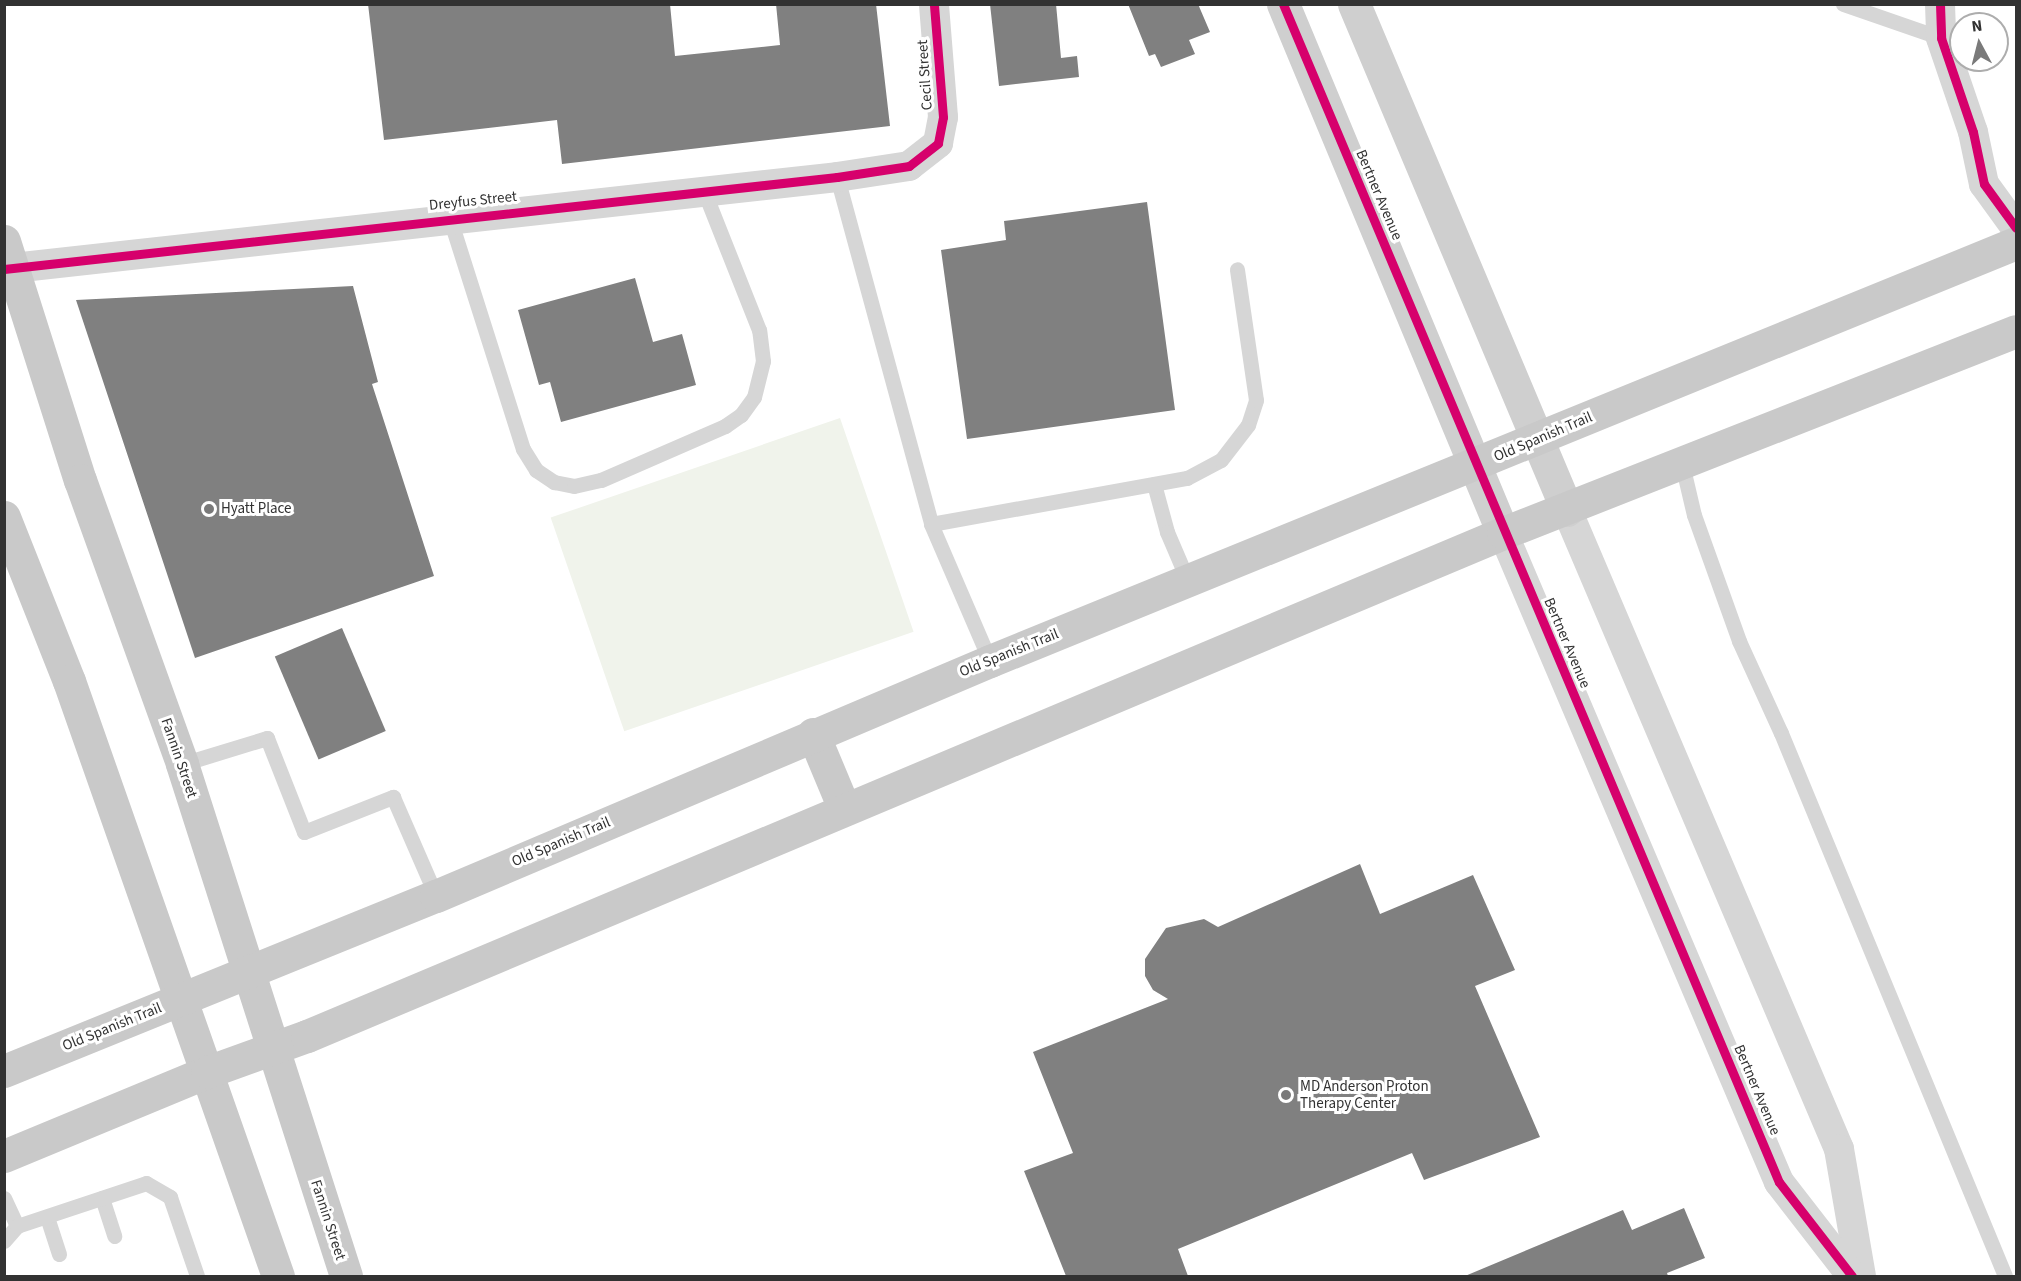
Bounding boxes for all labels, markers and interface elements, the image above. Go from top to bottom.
north arrow [1949,12,2009,72]
text: N [1970,15,1984,38]
street label: Cecil Street [914,39,936,111]
street label: Bertner Avenue [1352,147,1406,243]
street label: Dreyfus Street [428,187,518,215]
street label: Old Spanish Trail [1491,408,1595,466]
place label: Hyatt Place [221,500,292,518]
marker: Hyatt Place [202,502,216,516]
street label: Bertner Avenue [1540,595,1594,691]
street label: Old Spanish Trail [957,625,1061,681]
street label: Fannin Street [157,716,201,800]
street label: Old Spanish Trail [509,813,613,871]
street label: Old Spanish Trail [60,999,164,1055]
street label: Bertner Avenue [1730,1042,1784,1138]
place label: MD Anderson Proton Therapy Center [1300,1077,1429,1112]
marker: MD Anderson Proton Therapy Center [1277,1086,1295,1104]
street label: Fannin Street [307,1178,349,1262]

